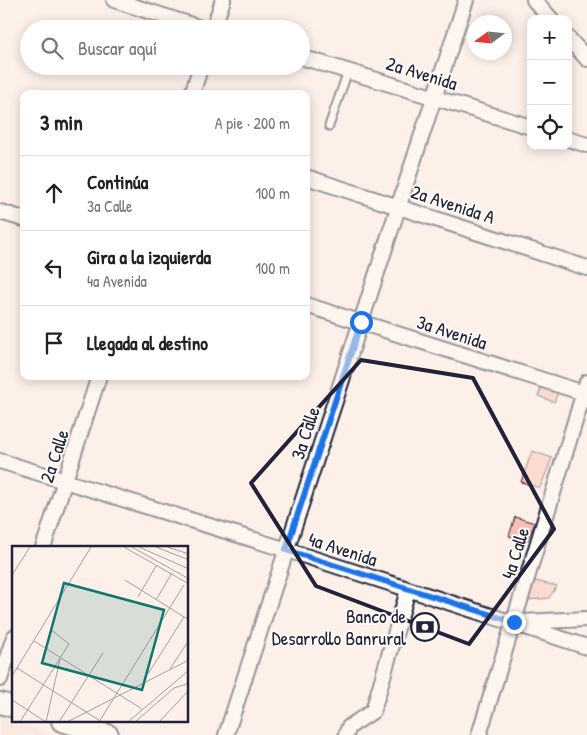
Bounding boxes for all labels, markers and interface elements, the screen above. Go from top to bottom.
north arrow [467,15,512,60]
map controls [527,15,572,150]
button: + [527,15,572,60]
search box [20,20,310,75]
icon: search [38,34,66,62]
text: Buscar aquí [78,35,157,61]
street label: 2a Avenida [383,50,461,96]
button: − [527,60,572,105]
button: locate [527,105,572,150]
text: 3 min [40,108,83,137]
text: A pie · 200 m [215,112,290,134]
text: Continúa [87,169,148,195]
street label: 2a Avenida A [408,178,498,230]
icon: ahead [40,179,68,207]
text: 100 m [255,182,290,204]
text: 3a Calle [87,195,132,217]
text: Gira a la izquierda [87,244,211,270]
icon: left [40,254,68,282]
text: 100 m [255,257,290,279]
text: 4a Avenida [87,270,147,292]
street label: 3a Avenida [414,308,491,356]
route start [350,311,373,334]
icon: arrive [40,329,68,357]
text: Llegada al destino [87,330,208,356]
street label: 3a Calle [284,403,326,463]
street label: 2a Calle [33,426,75,486]
street label: 4a Calle [495,524,535,582]
street label: 4a Avenida [305,526,381,573]
inset map [12,546,189,722]
place label: Banco de Desarrollo Banrural [272,603,407,651]
route end [503,611,526,634]
bank icon: Banco de Desarrollo Banrural [410,612,440,642]

